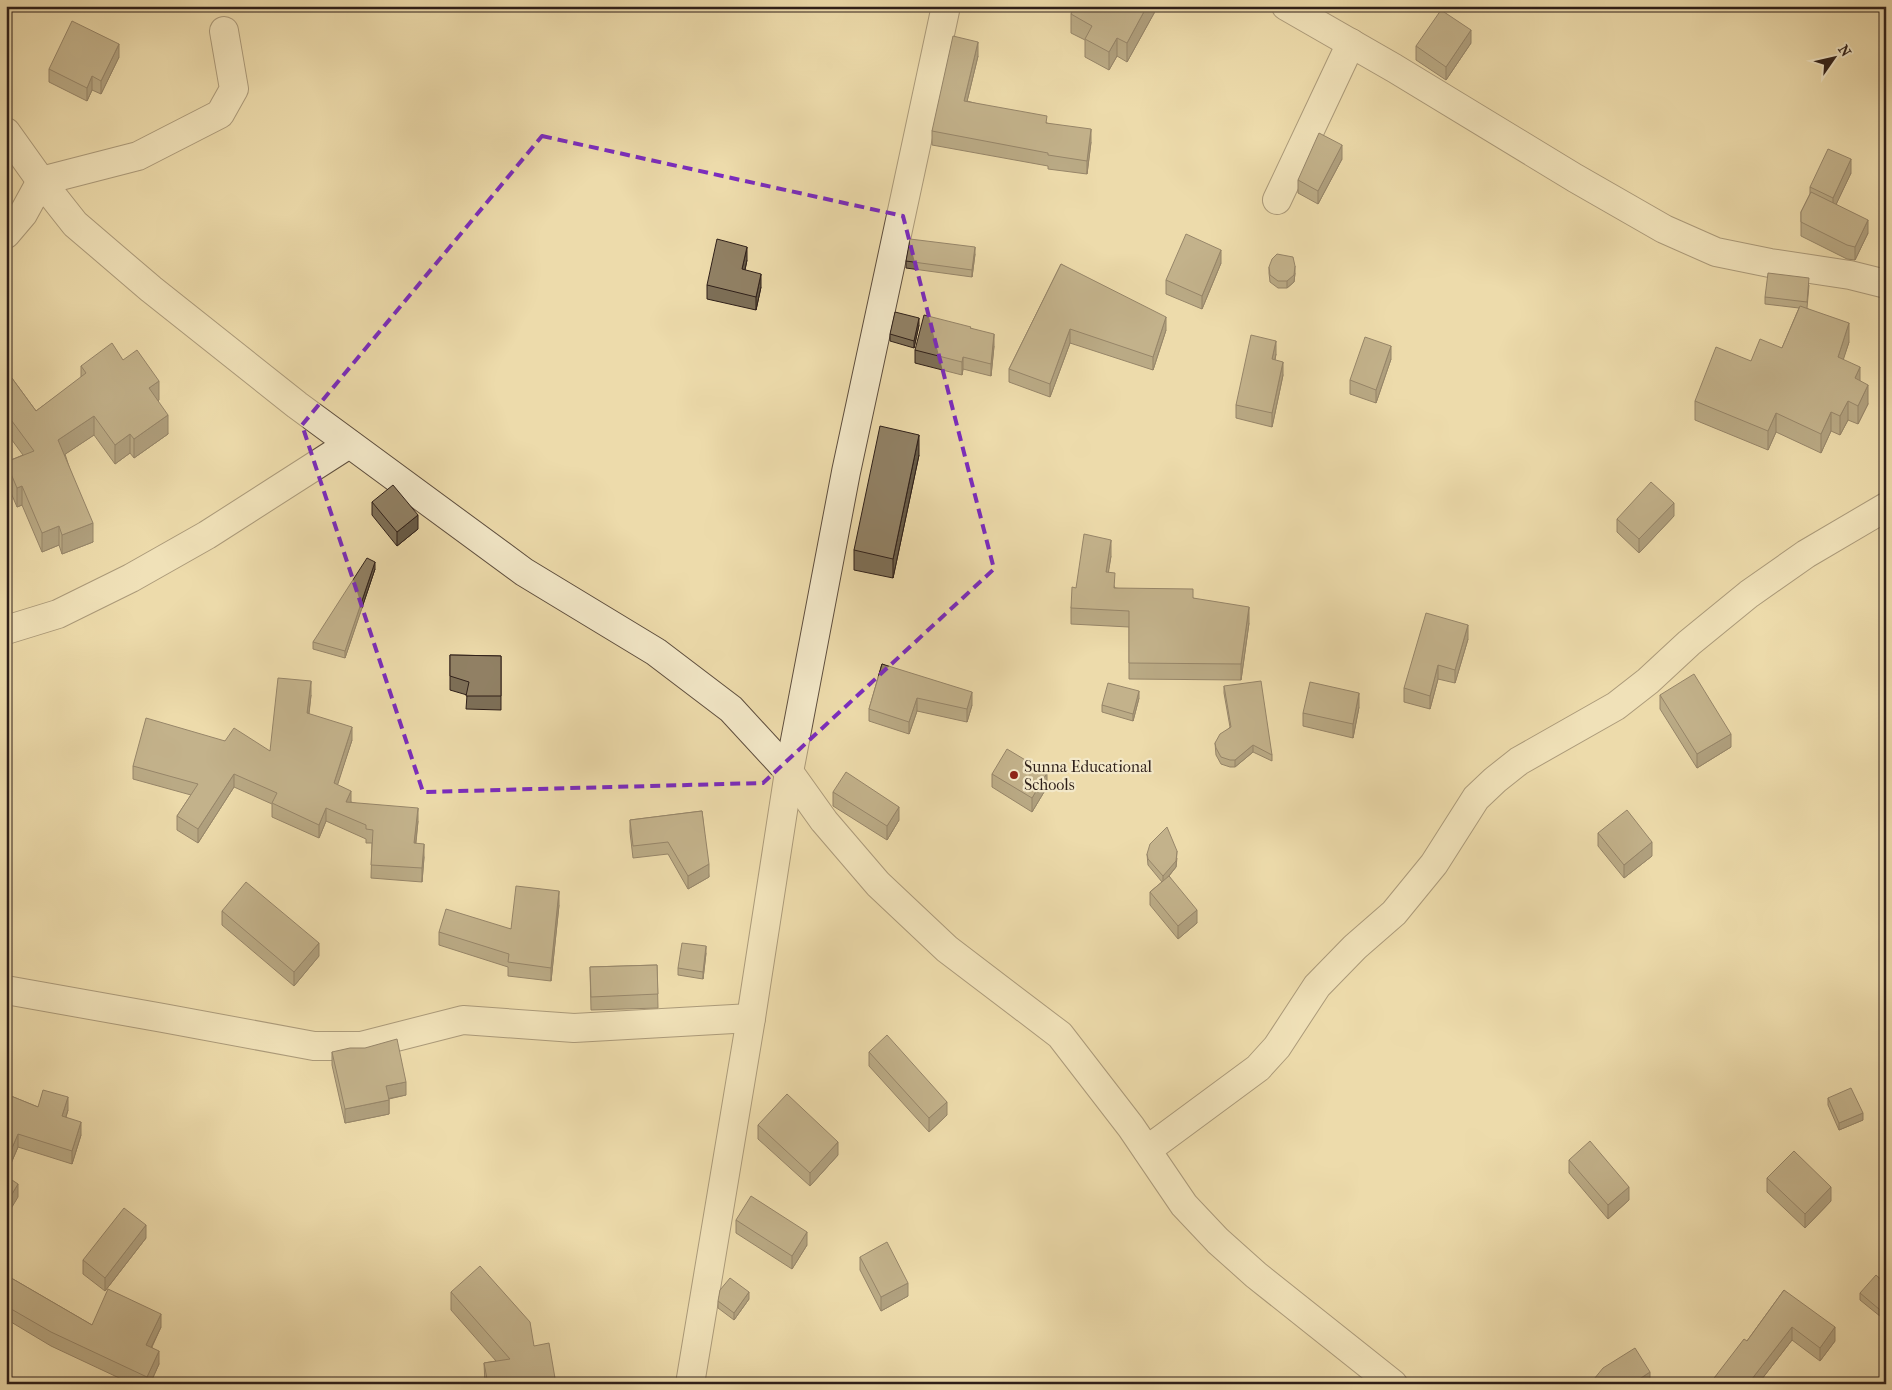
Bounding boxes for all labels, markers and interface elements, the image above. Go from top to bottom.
north arrow [1810,32,1860,82]
text: N [1834,42,1855,60]
place label: Sunna Educational Schools [1024,757,1153,794]
marker: Sunna Educational Schools [1008,769,1020,781]

